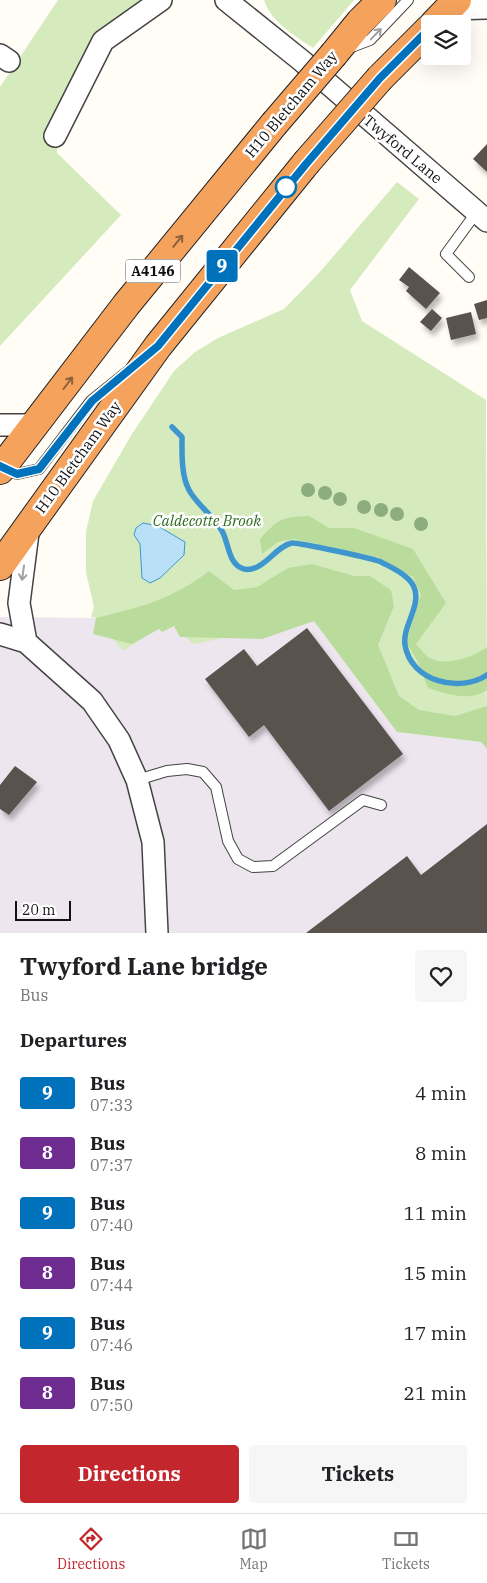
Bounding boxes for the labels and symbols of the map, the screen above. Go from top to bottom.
one-way arrow [370,28,382,40]
street label: H10 Bletcham Way [241,47,341,161]
street label: Twyford Lane [360,110,446,188]
unlabelled marker [275,176,297,198]
one-way arrow [172,234,183,247]
line badge: 9 [206,250,238,282]
road number: A4146 [126,260,180,282]
one-way arrow [62,377,73,390]
street label: H10 Bletcham Way [31,397,125,517]
park label: Caldecotte Brook [153,511,261,530]
one-way arrow [18,565,28,581]
scale bar [15,898,71,921]

